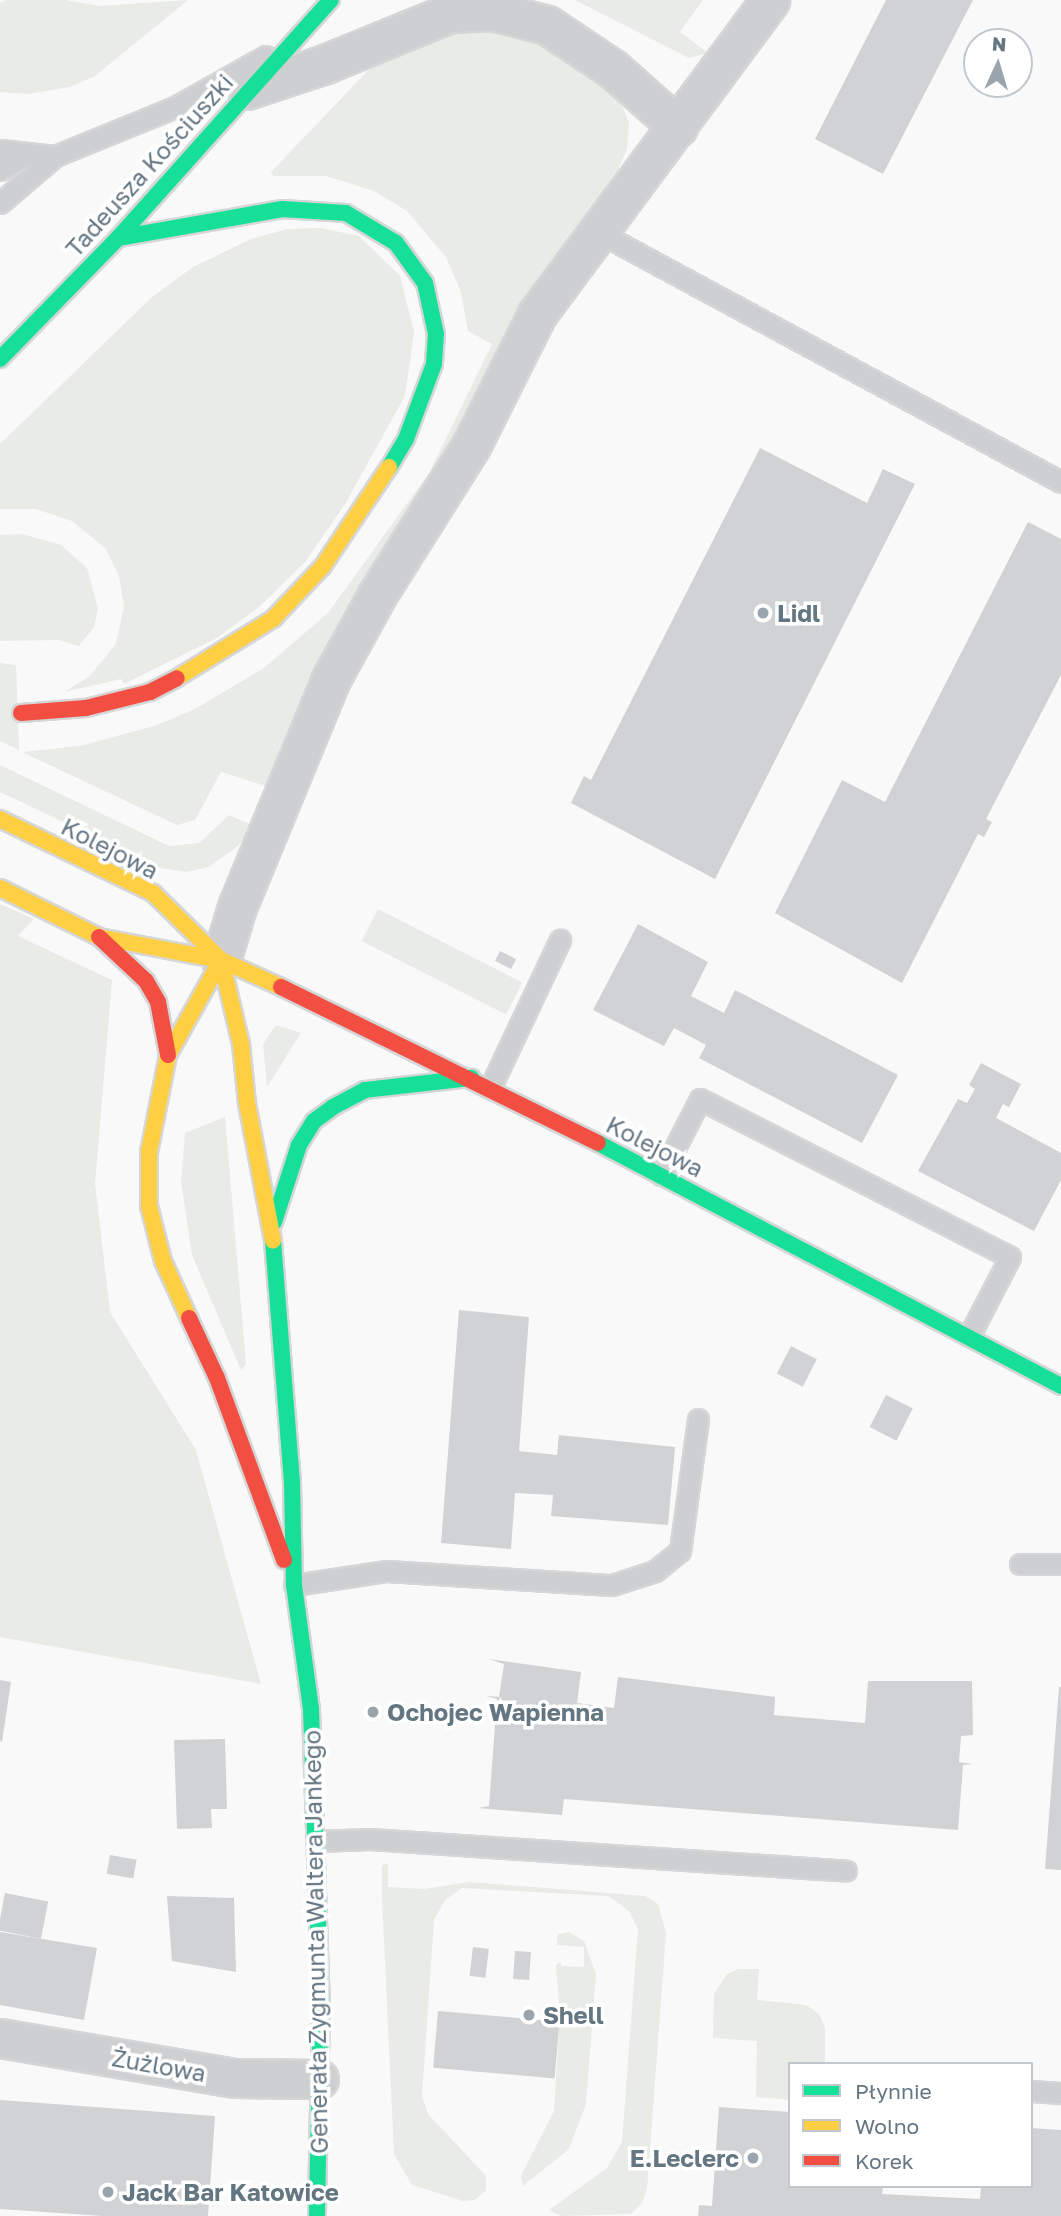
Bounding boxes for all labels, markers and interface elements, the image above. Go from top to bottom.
north arrow [963,28,1033,98]
text: N [991,32,1007,56]
street label: Tadeusza Kościuszki [59,68,239,262]
place label: Lidl [777,599,820,627]
marker: Lidl [755,605,771,621]
street label: Kolejowa [57,811,163,885]
street label: Kolejowa [602,1109,708,1183]
place label: Ochojec Wapienna [387,1698,604,1726]
marker: Ochojec Wapienna [365,1704,381,1720]
street label: Generała Zygmunta Waltera Jankego [297,1730,333,2154]
place label: Shell [543,2001,604,2029]
marker: Shell [521,2007,537,2023]
street label: Żużlowa [110,2043,208,2087]
legend [788,2062,1033,2188]
text: Płynnie [855,2078,932,2104]
text: Wolno [855,2113,919,2139]
place label: E.Leclerc [630,2144,739,2172]
text: Korek [855,2148,914,2174]
marker: E.Leclerc [745,2150,761,2166]
place label: Jack Bar Katowice [122,2178,339,2206]
marker: Jack Bar Katowice [100,2184,116,2200]

